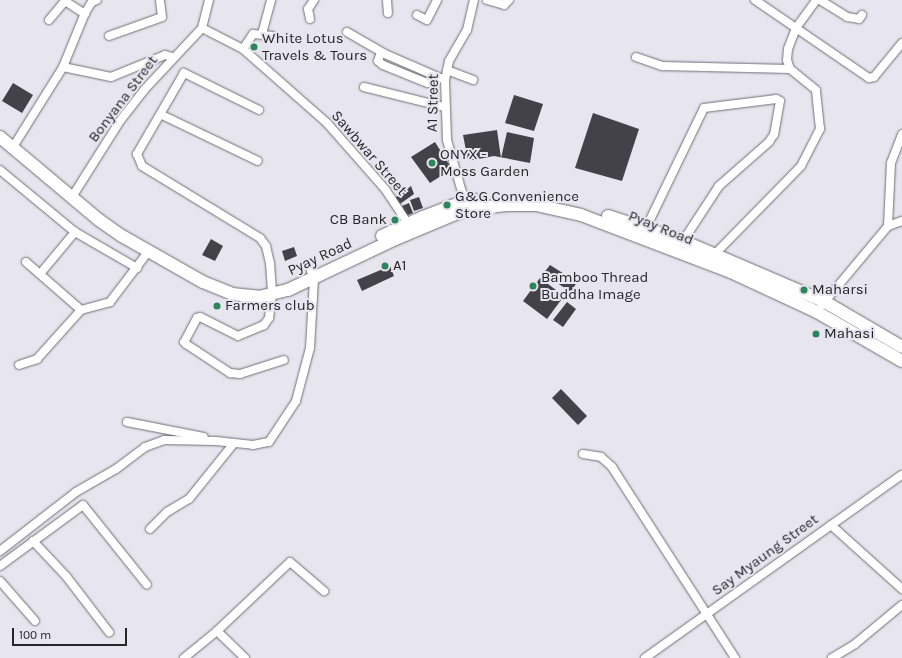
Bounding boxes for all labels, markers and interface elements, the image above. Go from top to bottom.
place label: White Lotus Travels & Tours [262,29,367,64]
marker: White Lotus Travels & Tours [249,42,259,52]
street label: Bonyana Street [85,52,161,146]
street label: A1 Street [423,74,443,132]
street label: Sawbwar Street [327,107,411,199]
place label: ONYX - Moss Garden [440,145,529,180]
marker: ONYX - Moss Garden [427,158,437,168]
place label: G&G Convenience Store [455,187,579,222]
marker: G&G Convenience Store [442,200,452,210]
street label: Pyay Road [626,207,696,249]
place label: CB Bank [330,211,387,229]
marker: CB Bank [390,215,400,225]
street label: Pyay Road [285,234,355,280]
place label: A1 [393,257,407,275]
marker: A1 [380,261,390,271]
place label: Bamboo Thread Buddha Image [541,268,648,303]
marker: Bamboo Thread Buddha Image [528,281,538,291]
place label: Maharsi [812,281,868,299]
marker: Maharsi [799,285,809,295]
place label: Farmers club [225,297,315,315]
marker: Farmers club [212,301,222,311]
place label: Mahasi [824,325,875,343]
marker: Mahasi [811,329,821,339]
street label: Say Myaung Street [708,510,822,600]
scale bar [14,620,129,646]
text: 100 m [19,628,51,642]

